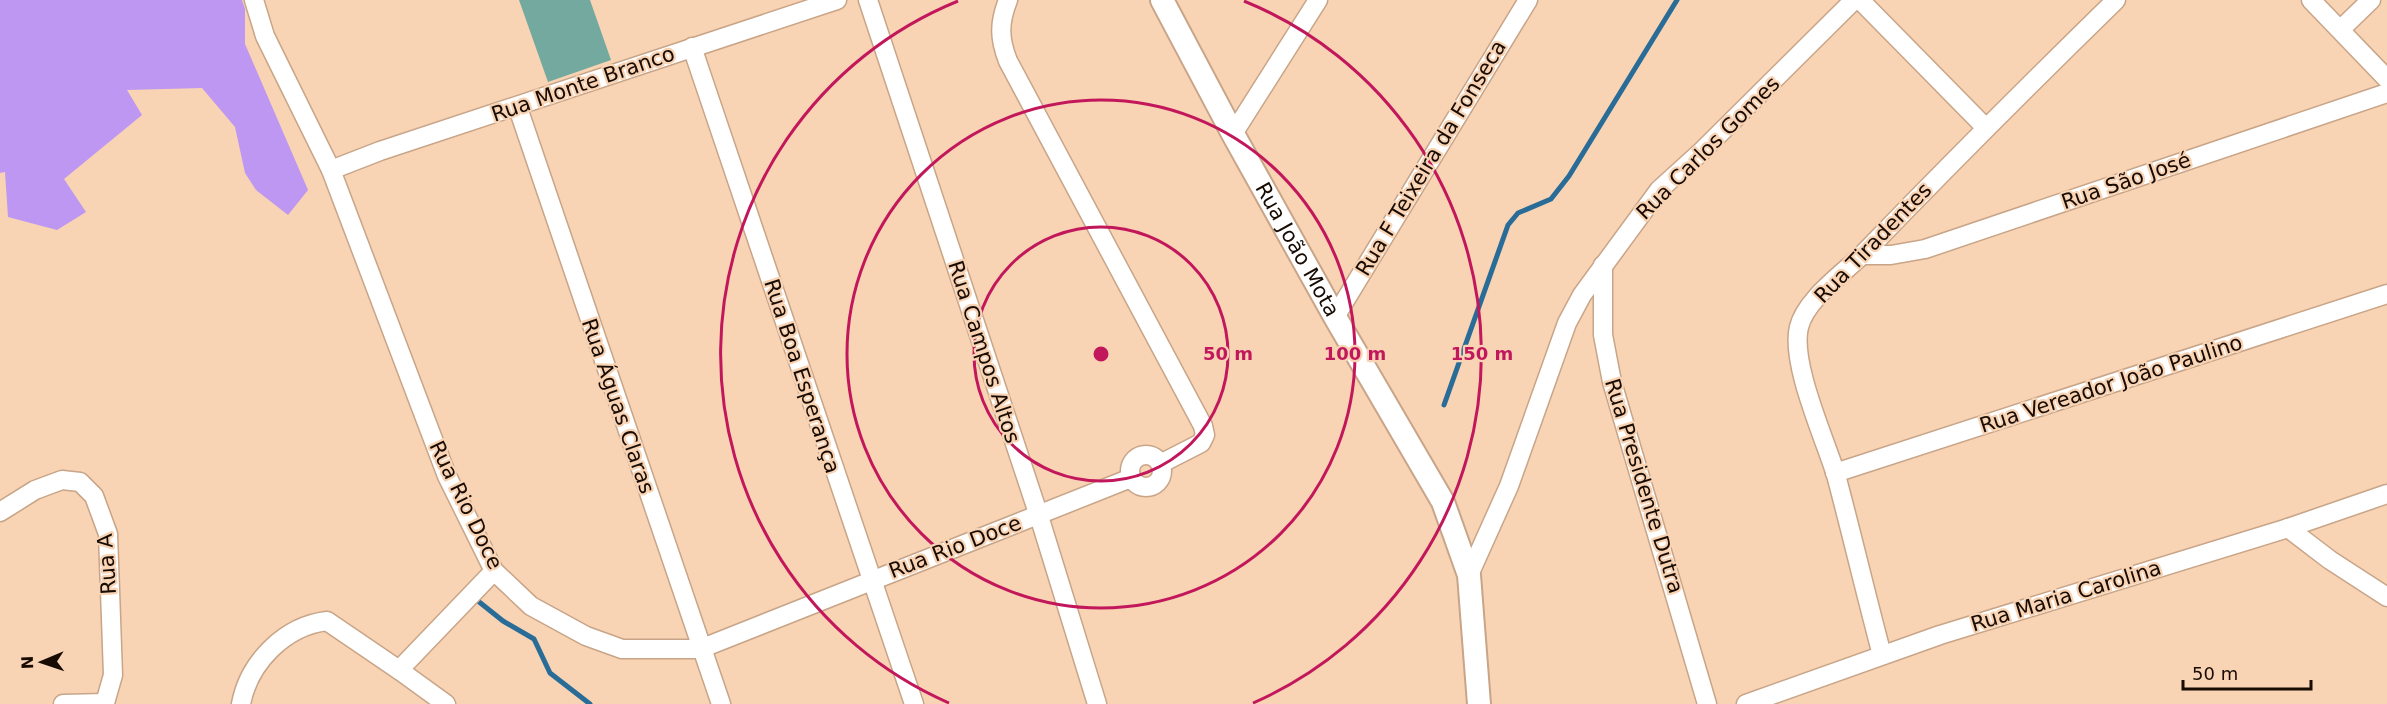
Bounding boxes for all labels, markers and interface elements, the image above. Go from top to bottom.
street label: Rua F Teixeira da Fonseca [1351,36,1511,280]
street label: Rua Monte Branco [488,41,678,127]
street label: Rua Carlos Gomes [1631,71,1785,225]
street label: Rua São José [2058,148,2194,214]
street label: Rua João Mota [1250,178,1344,321]
street label: Rua Tiradentes [1810,178,1936,308]
street label: Rua Campos Altos [943,258,1025,446]
street label: Rua Boa Esperança [759,276,845,476]
street label: Rua Águas Claras [577,315,660,497]
street label: Rua Vereador João Paulino [1977,330,2245,438]
text: 50 m [1203,343,1253,364]
text: 100 m [1324,343,1386,364]
text: 150 m [1451,343,1513,364]
centre of rings [1091,344,1111,364]
street label: Rua Presidente Dutra [1600,376,1688,596]
street label: Rua Rio Doce [425,437,507,573]
street label: Rua Rio Doce [885,511,1025,583]
street label: Rua A [93,532,121,595]
street label: Rua Maria Carolina [1968,556,2164,636]
north arrow [12,632,72,692]
scale bar [2183,653,2310,691]
text: N [18,655,37,670]
text: 50 m [2192,663,2238,684]

